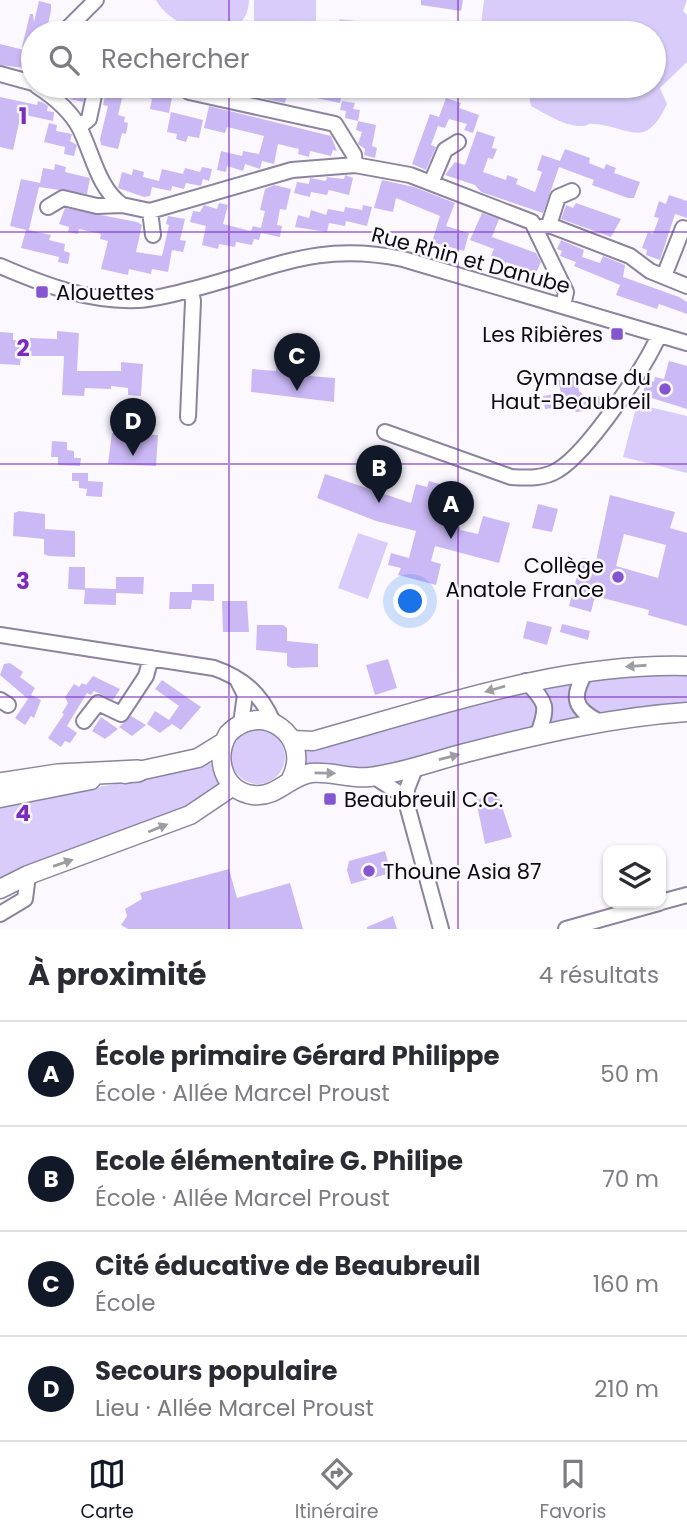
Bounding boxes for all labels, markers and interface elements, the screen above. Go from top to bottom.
search box [21,21,666,98]
icon: search [45,41,83,79]
text: Rechercher [101,41,249,77]
text: 1 [19,100,27,132]
street label: Rue Rhin et Danube [368,220,574,300]
place label: Alouettes [56,278,155,307]
marker: Alouettes [34,284,50,300]
place label: Les Ribières [482,320,603,349]
marker: Les Ribières [609,326,625,342]
text: 2 [16,332,30,364]
pin: C [274,333,320,391]
place label: Gymnase du Haut-Beaubreil [491,363,651,416]
marker: Gymnase du Haut-Beaubreil [657,381,673,397]
pin: D [110,398,156,456]
pin: B [356,445,402,503]
pin: A [428,481,474,539]
place label: Collège Anatole France [446,551,604,604]
text: 3 [16,565,30,597]
marker: Collège Anatole France [610,569,626,585]
your location [393,584,427,618]
one-way arrow [625,661,647,672]
one-way arrow [484,685,505,695]
one-way arrow [439,751,461,762]
one-way arrow [314,767,336,779]
place label: Beaubreuil C.C. [344,785,503,814]
marker: Beaubreuil C.C. [322,791,338,807]
text: 4 [15,797,31,829]
one-way arrow [147,822,168,833]
map controls [603,845,666,908]
button: layers [603,845,666,908]
one-way arrow [52,857,73,868]
place label: Thoune Asia 87 [383,857,542,886]
marker: Thoune Asia 87 [361,863,377,879]
text: À proximité [28,953,207,996]
text: 4 résultats [539,959,659,991]
text: École primaire Gérard Philippe [95,1038,500,1074]
text: A [43,1058,59,1090]
text: 50 m [600,1058,659,1090]
text: École · Allée Marcel Proust [95,1077,390,1109]
text: Ecole élémentaire G. Philipe [95,1143,463,1179]
text: B [43,1163,59,1195]
text: 70 m [602,1163,659,1195]
text: École · Allée Marcel Proust [95,1182,390,1214]
text: Cité éducative de Beaubreuil [95,1248,480,1284]
text: C [42,1268,60,1300]
text: 160 m [593,1268,659,1300]
text: École [95,1287,155,1319]
text: Secours populaire [95,1353,338,1389]
text: D [43,1373,59,1405]
text: 210 m [594,1373,659,1405]
text: Lieu · Allée Marcel Proust [95,1392,374,1424]
tab: Carte [81,1455,134,1526]
tab: Itinéraire [295,1455,379,1526]
tab: Favoris [540,1455,606,1526]

